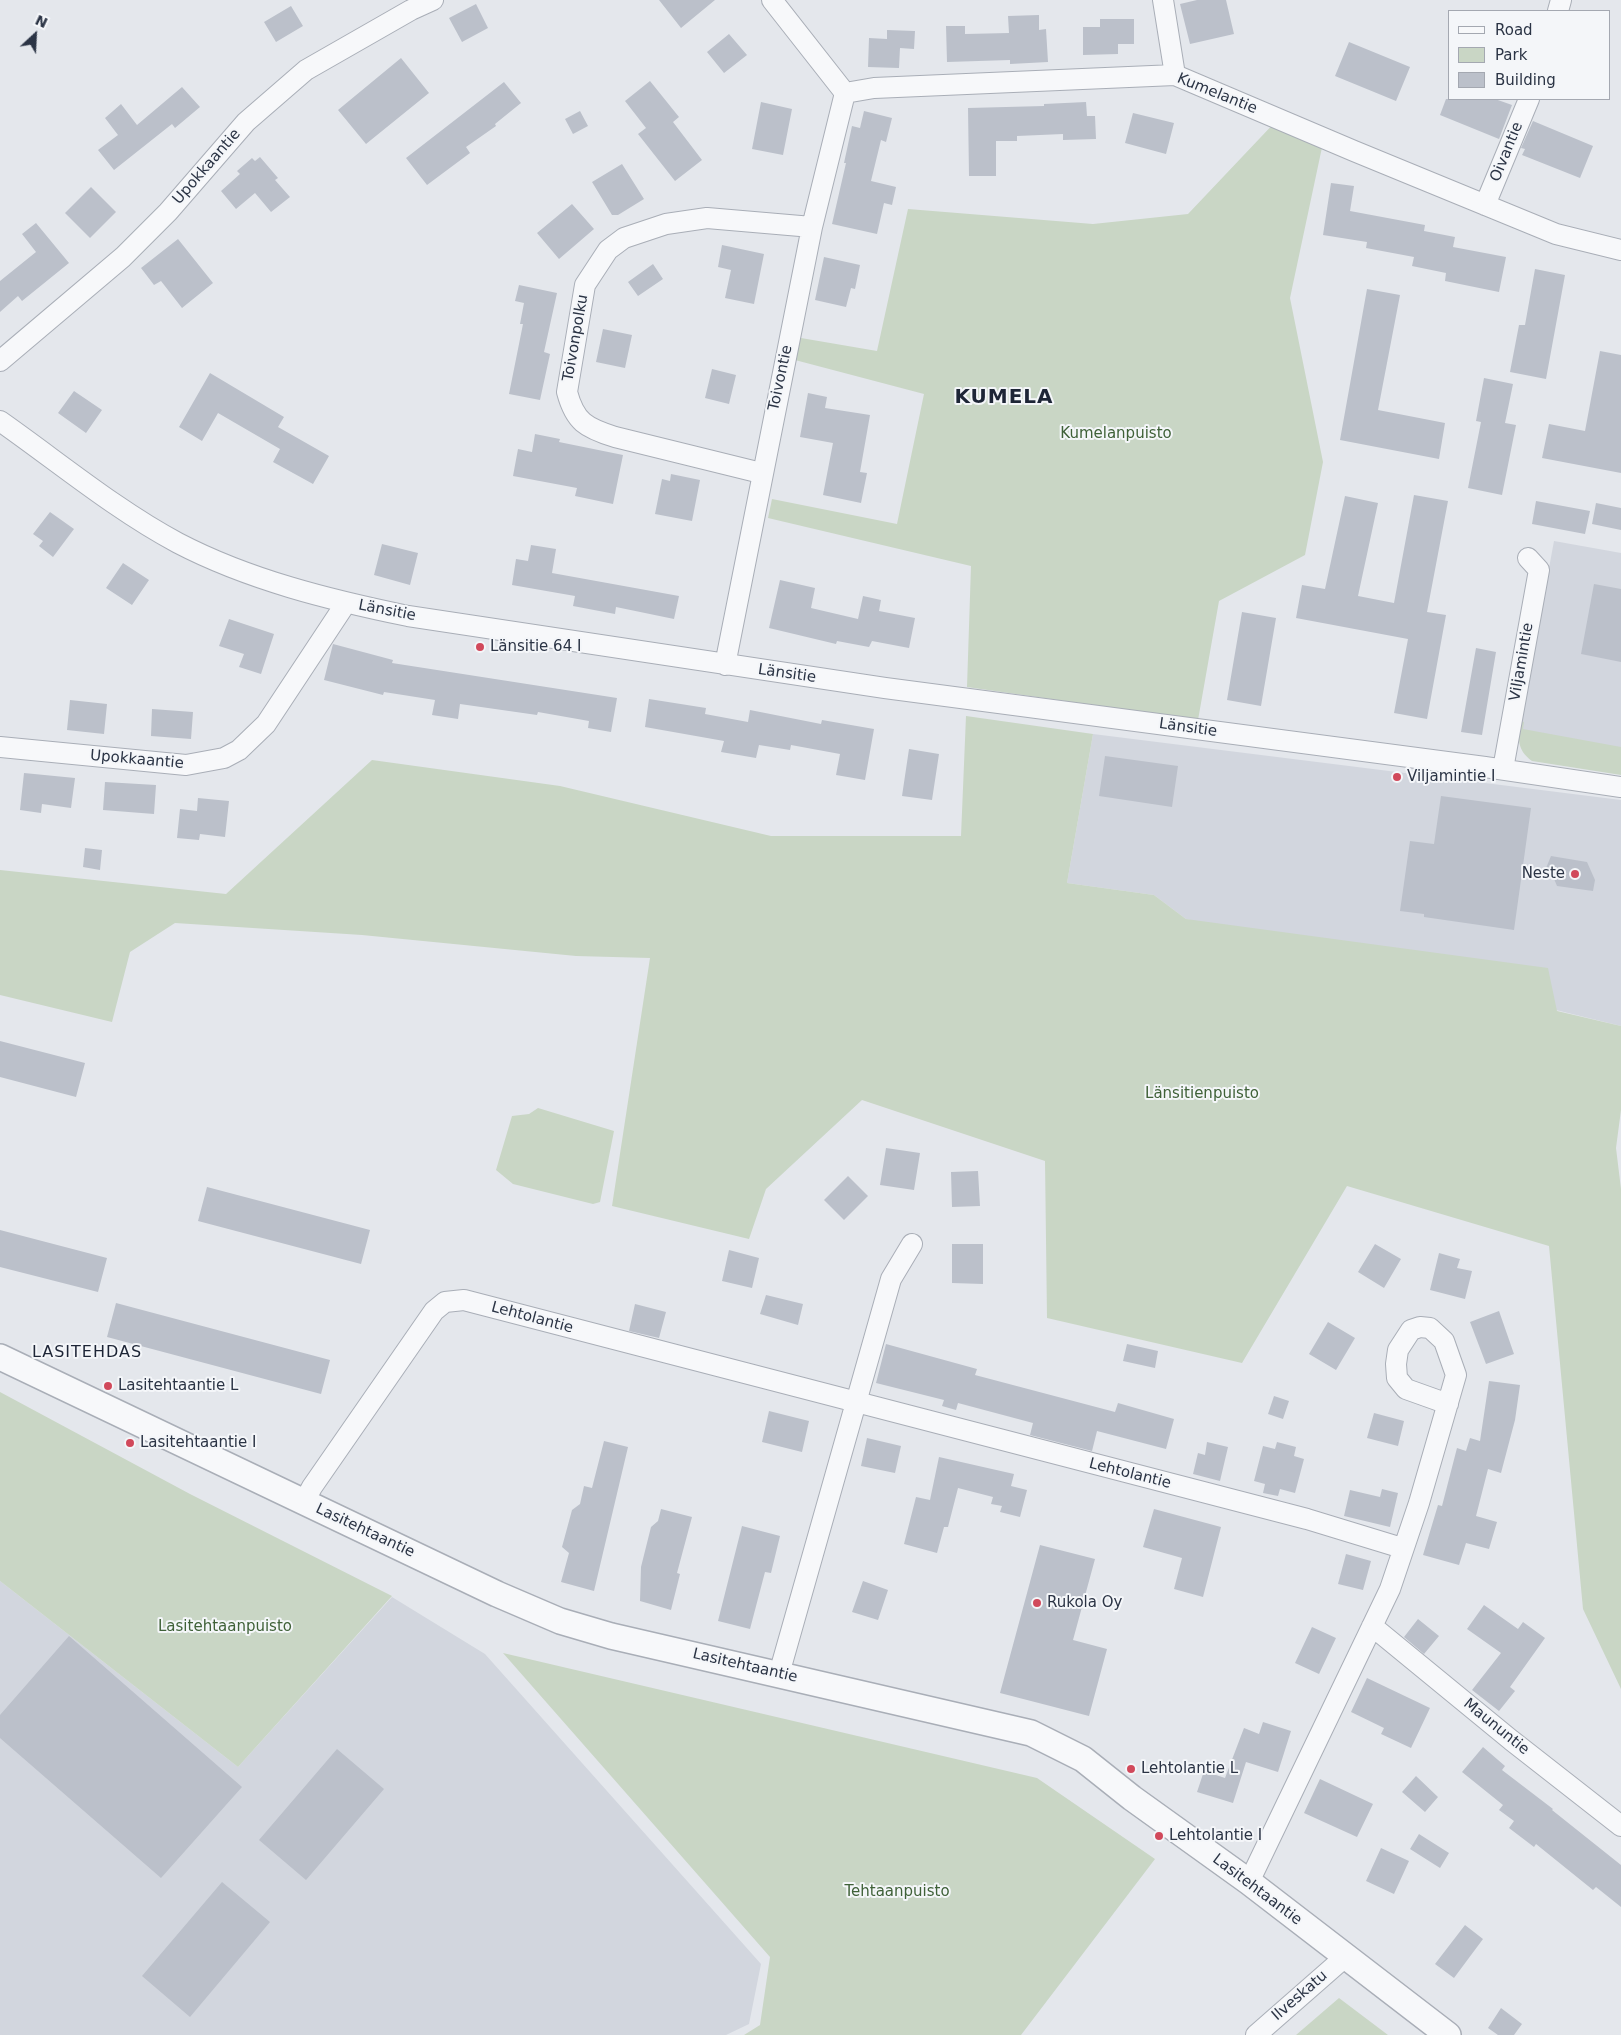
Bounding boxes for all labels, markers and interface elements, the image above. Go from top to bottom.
north arrow [10,10,60,60]
legend [1448,10,1611,100]
text: N [33,12,50,31]
text: Road [1495,21,1533,39]
text: Park [1495,46,1527,64]
street label: Kumelantie [1174,70,1260,118]
text: Building [1495,71,1556,89]
street label: Oivantie [1487,120,1527,184]
street label: Upokkaantie [169,126,245,208]
street label: Toivonpolku [559,293,593,383]
street label: Toivontie [765,343,797,413]
district label: KUMELA [954,386,1054,410]
park label: Kumelanpuisto [1060,425,1172,443]
street label: Länsitie [357,597,417,625]
street label: Viljamintie [1506,621,1538,703]
place label: Länsitie 64 I [490,638,581,656]
marker: Länsitie 64 I [474,641,486,653]
street label: Länsitie [757,661,817,687]
street label: Länsitie [1158,715,1218,741]
street label: Upokkaantie [89,747,185,773]
place label: Viljamintie I [1407,768,1495,786]
marker: Viljamintie I [1391,771,1403,783]
place label: Neste [1522,865,1565,883]
marker: Neste [1569,868,1581,880]
park label: Länsitienpuisto [1145,1085,1259,1103]
street label: Lehtolantie [489,1298,575,1338]
district label: LASITEHDAS [31,1343,143,1363]
place label: Lasitehtaantie L [118,1377,238,1395]
marker: Lasitehtaantie L [102,1380,114,1392]
place label: Lasitehtaantie I [140,1434,256,1452]
marker: Lasitehtaantie I [124,1437,136,1449]
street label: Lehtolantie [1087,1455,1173,1493]
street label: Lasitehtaantie [313,1500,417,1562]
place label: Rukola Oy [1047,1594,1122,1612]
marker: Rukola Oy [1031,1597,1043,1609]
park label: Lasitehtaanpuisto [158,1618,292,1636]
street label: Lasitehtaantie [691,1645,799,1687]
street label: Maununtie [1459,1695,1533,1759]
place label: Lehtolantie L [1141,1760,1238,1778]
marker: Lehtolantie L [1125,1763,1137,1775]
place label: Lehtolantie I [1169,1827,1262,1845]
marker: Lehtolantie I [1153,1830,1165,1842]
street label: Lasitehtaantie [1209,1851,1305,1929]
park label: Tehtaanpuisto [844,1883,950,1901]
street label: Ilveskatu [1269,1967,1331,2025]

